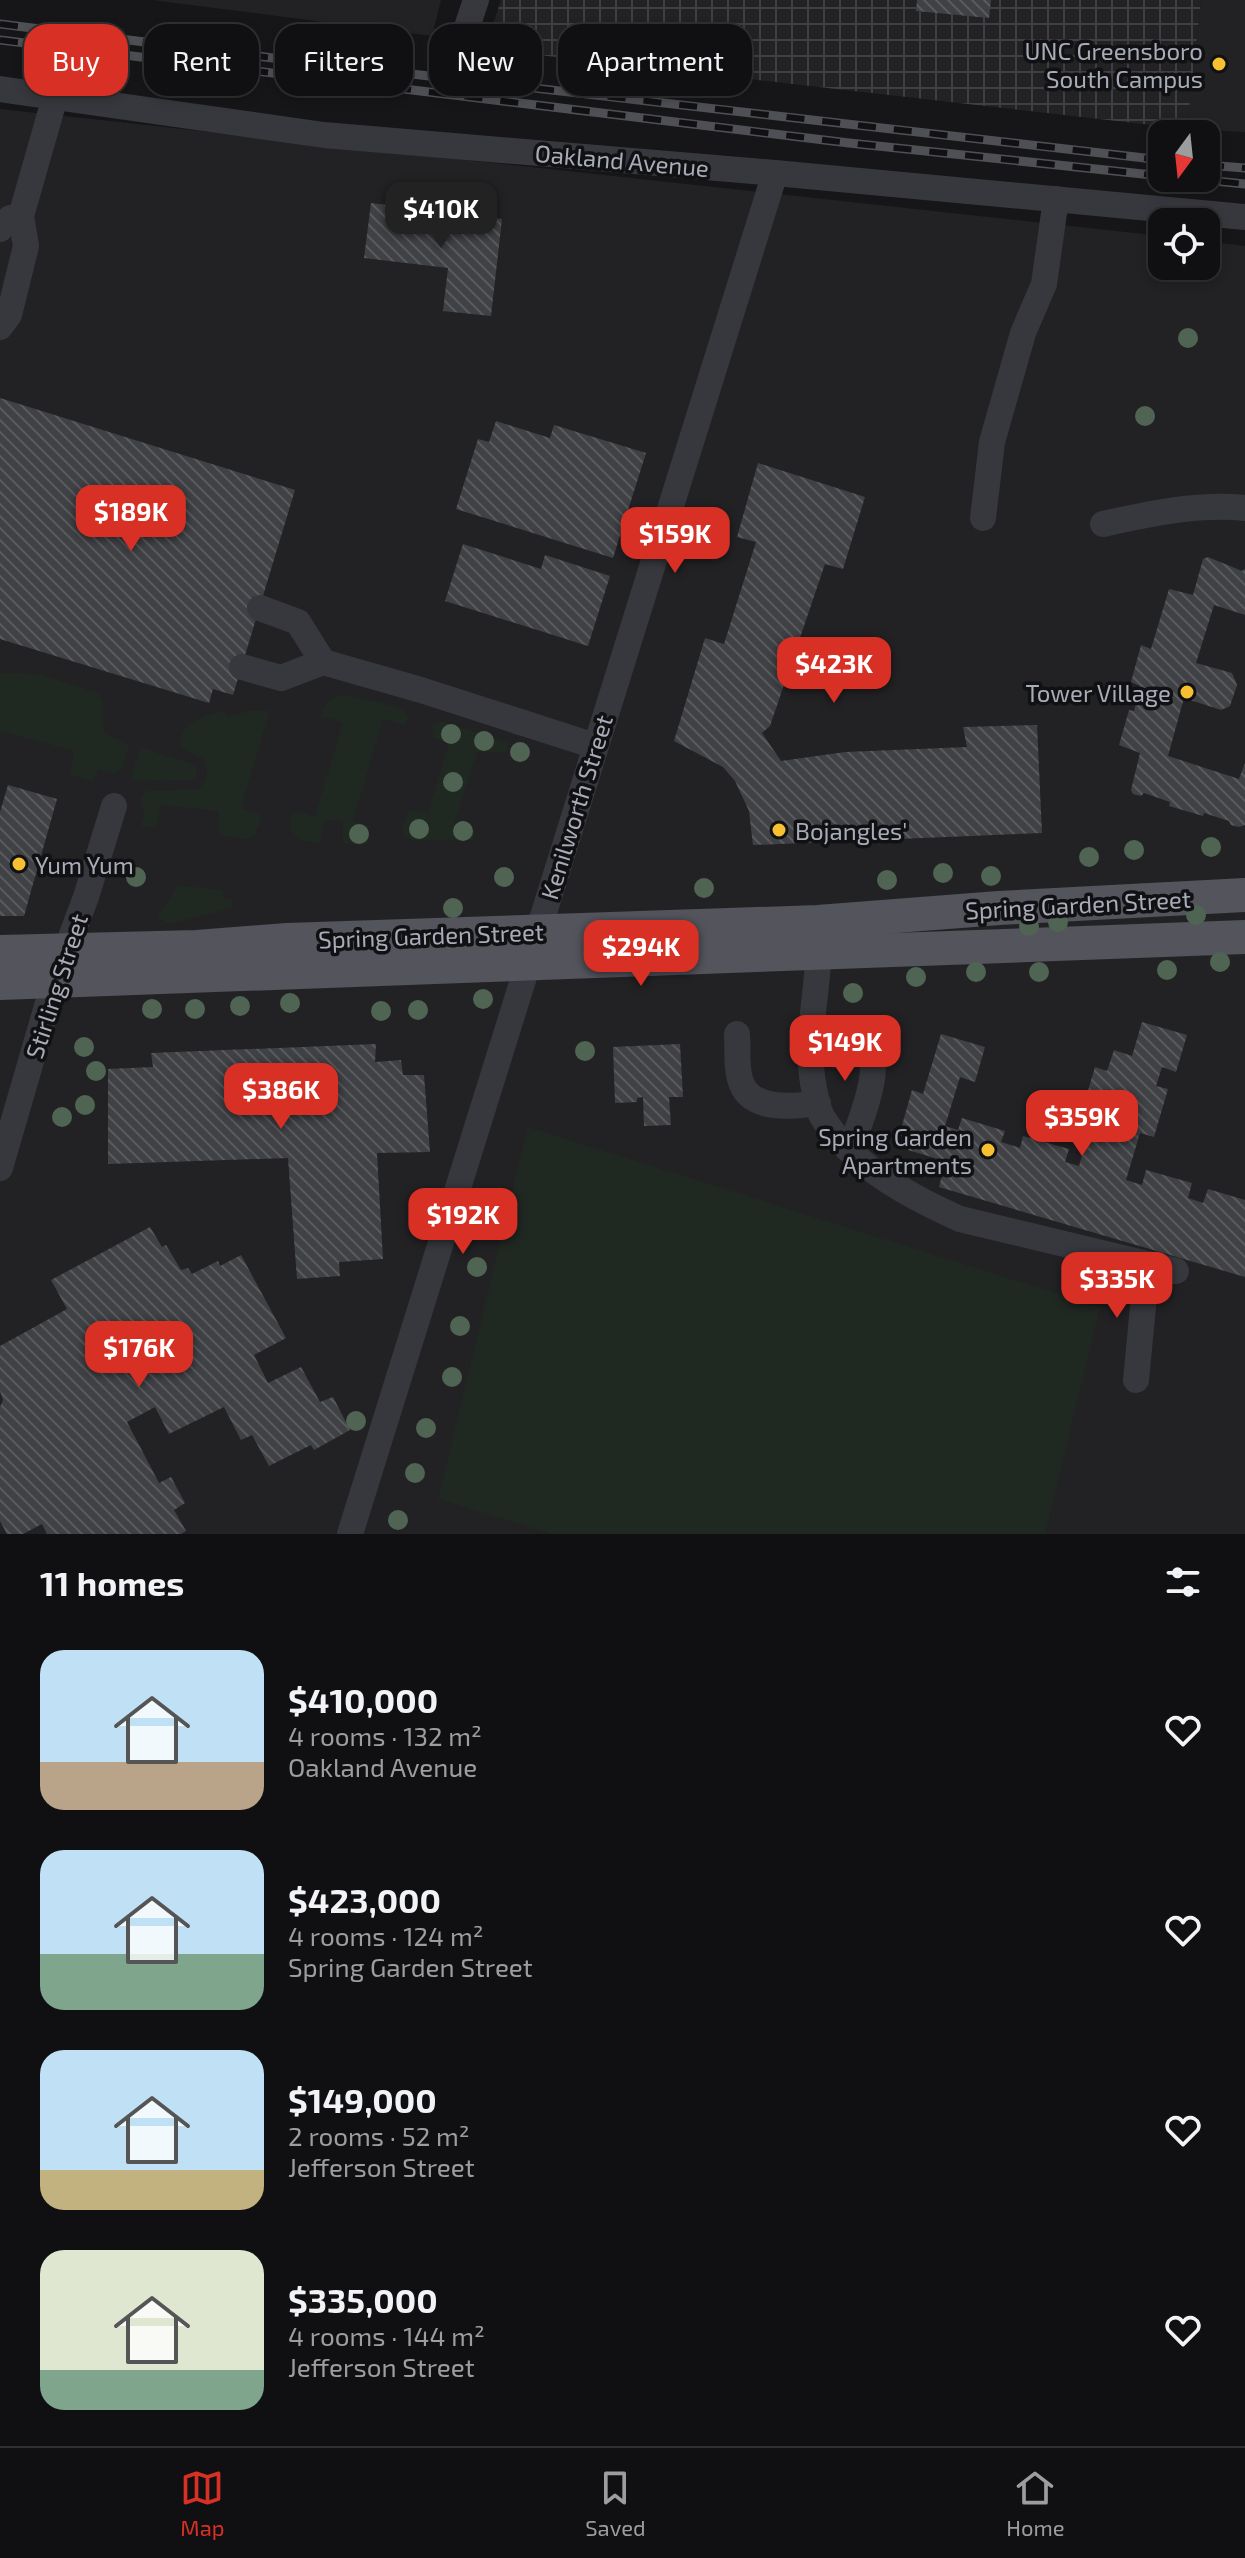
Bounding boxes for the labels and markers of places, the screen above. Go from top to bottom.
place label: UNC Greensboro South Campus [1025,36,1203,93]
marker: UNC Greensboro South Campus [1210,55,1228,73]
pin: $410K [385,182,497,250]
pin: $189K [75,485,187,553]
pin: $159K [619,507,731,575]
pin: $423K [778,637,890,705]
place label: Tower Village [1026,678,1171,707]
marker: Tower Village [1178,683,1196,701]
place label: Bojangles' [795,816,907,845]
marker: Bojangles' [770,821,788,839]
place label: Yum Yum [35,850,134,879]
marker: Yum Yum [10,855,28,873]
pin: $294K [585,920,697,988]
pin: $149K [789,1015,901,1083]
pin: $386K [225,1063,337,1131]
pin: $359K [1026,1090,1138,1158]
place label: Spring Garden Apartments [818,1122,972,1179]
marker: Spring Garden Apartments [979,1141,997,1159]
pin: $192K [407,1188,519,1256]
pin: $335K [1061,1252,1173,1320]
pin: $176K [83,1321,195,1389]

